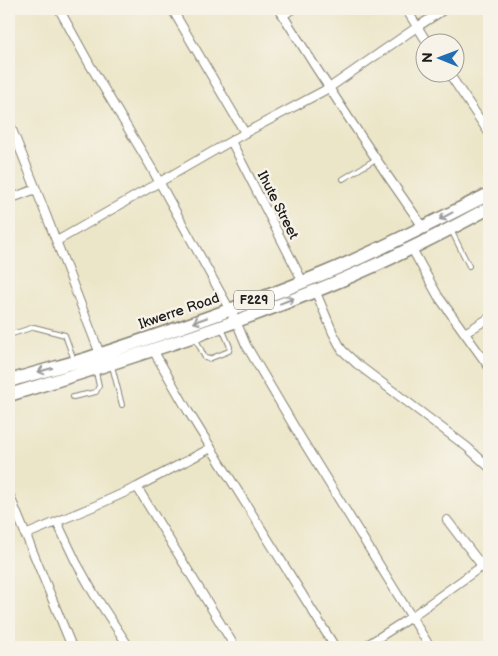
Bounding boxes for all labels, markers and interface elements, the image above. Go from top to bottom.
north arrow [416,32,466,82]
text: N [419,52,436,63]
street label: Ihute Street [254,168,303,242]
one-way arrow [439,212,454,221]
street label: Ikwerre Road [136,289,222,333]
road number: F229 [234,290,274,310]
one-way arrow [279,296,294,306]
one-way arrow [193,316,208,325]
one-way arrow [38,366,54,375]

